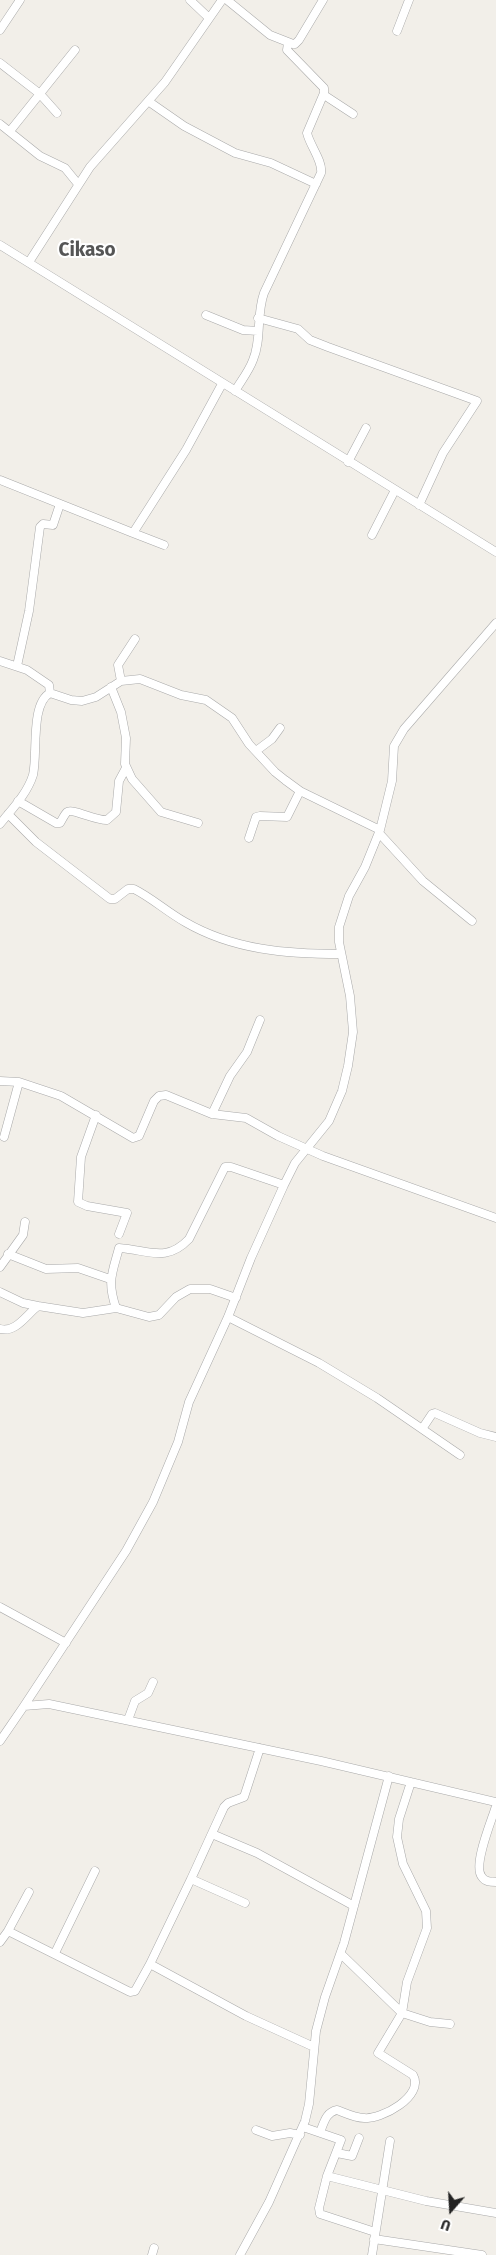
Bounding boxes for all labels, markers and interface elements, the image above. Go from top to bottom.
district label: Cikaso [59,240,115,262]
north arrow [426,2185,476,2235]
text: U [439,2215,453,2234]

